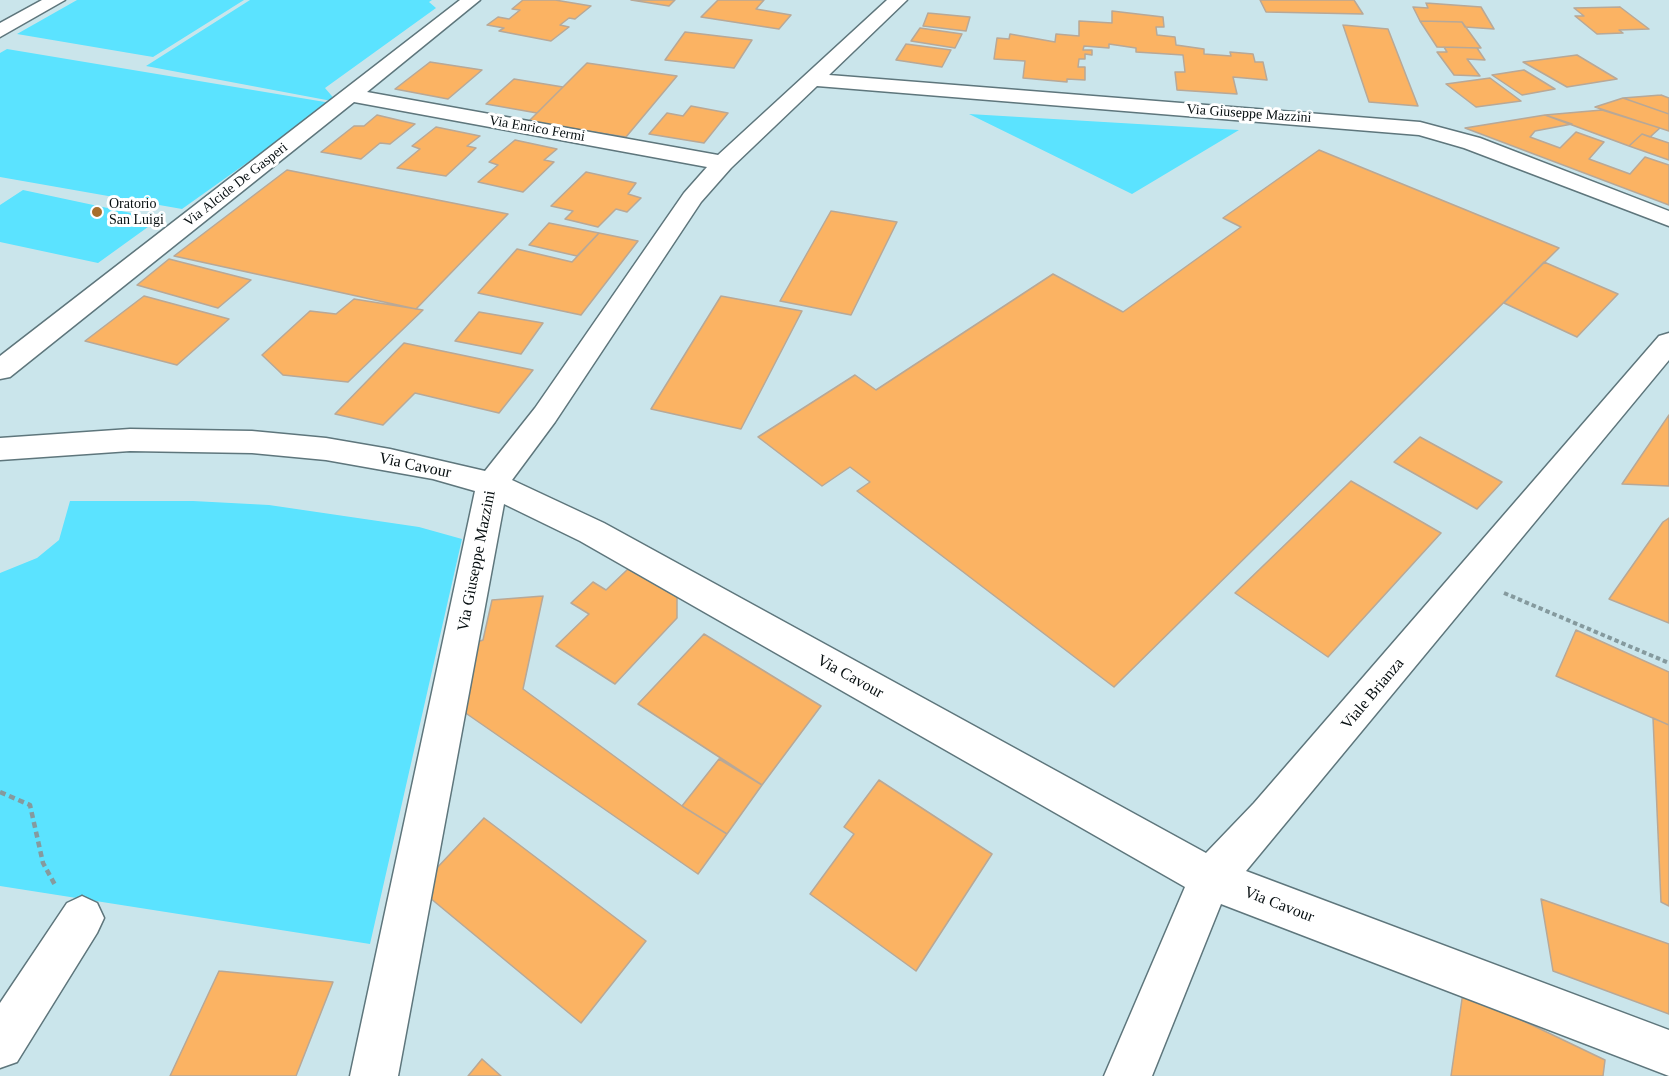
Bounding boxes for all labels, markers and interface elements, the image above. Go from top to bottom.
street label: Via Giuseppe Mazzini [1186,101,1312,127]
street label: Via Enrico Fermi [488,112,586,146]
street label: Via Alcide De Gasperi [181,139,291,231]
place label: Oratorio San Luigi [109,196,164,228]
marker: Oratorio San Luigi [90,205,104,219]
street label: Via Cavour [377,449,453,483]
street label: Via Giuseppe Mazzini [454,489,500,633]
street label: Via Cavour [813,651,887,703]
street label: Viale Brianza [1338,654,1408,734]
street label: Via Cavour [1241,883,1317,927]

